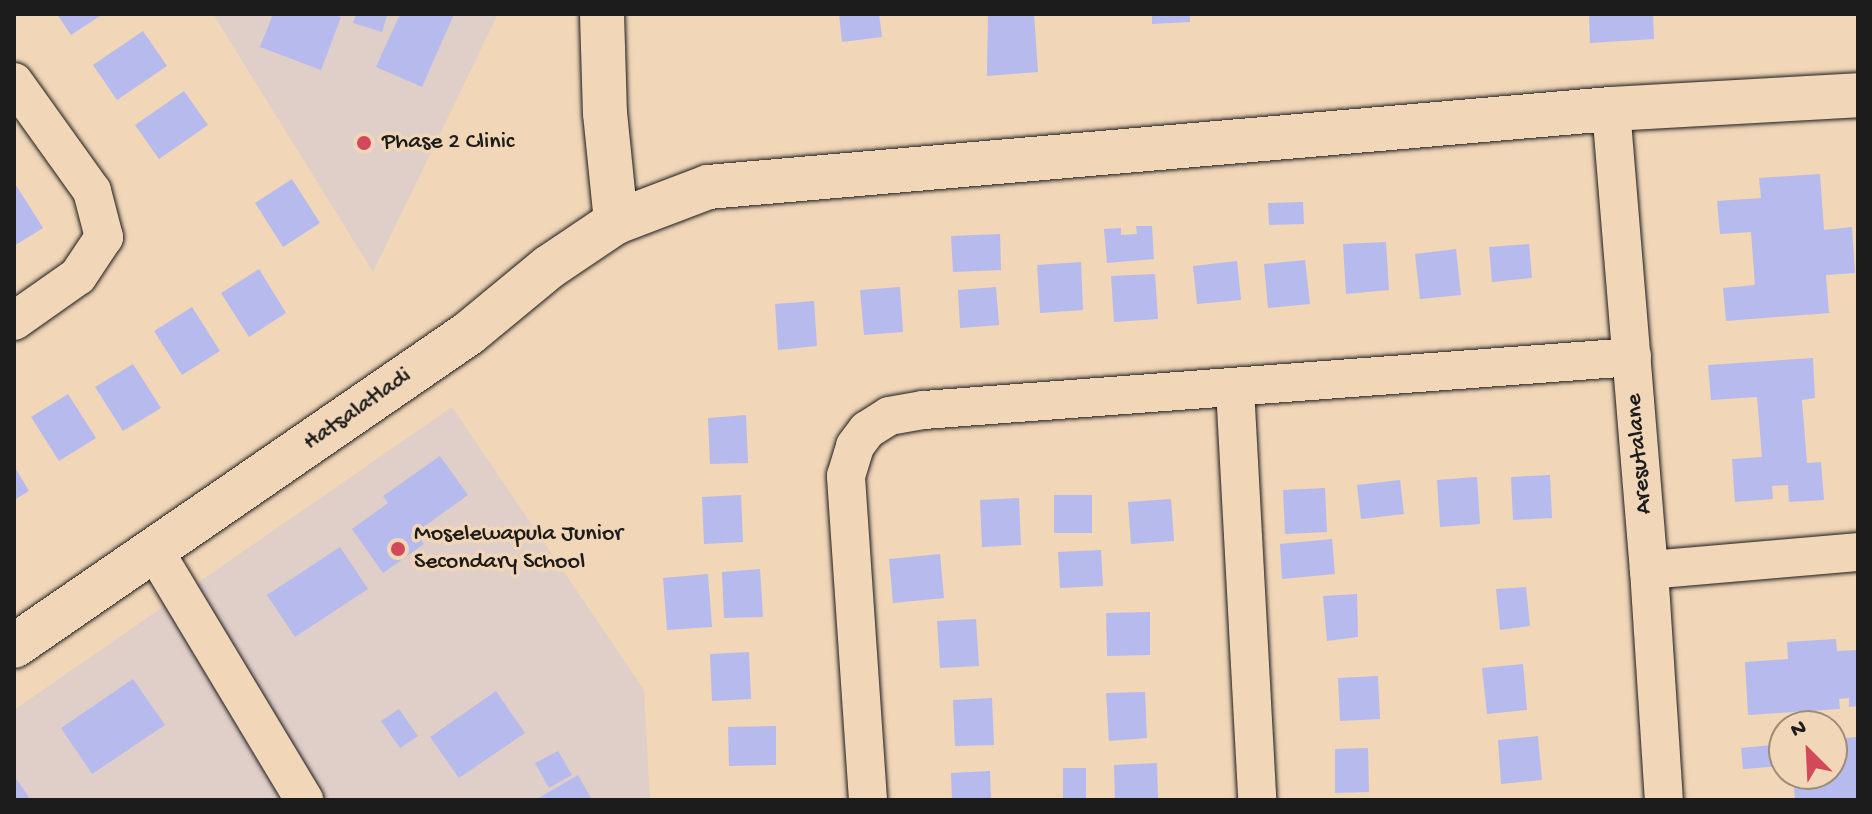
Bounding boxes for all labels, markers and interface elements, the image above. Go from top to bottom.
place label: Phase 2 Clinic [382,129,514,157]
marker: Phase 2 Clinic [353,132,375,154]
street label: Hatsalatladi [298,362,418,458]
street label: Aresutalane [1620,393,1660,515]
place label: Moselewapula Junior Secondary School [414,521,623,577]
marker: Moselewapula Junior Secondary School [389,540,407,558]
north arrow [1768,710,1848,790]
text: N [1787,715,1811,745]

